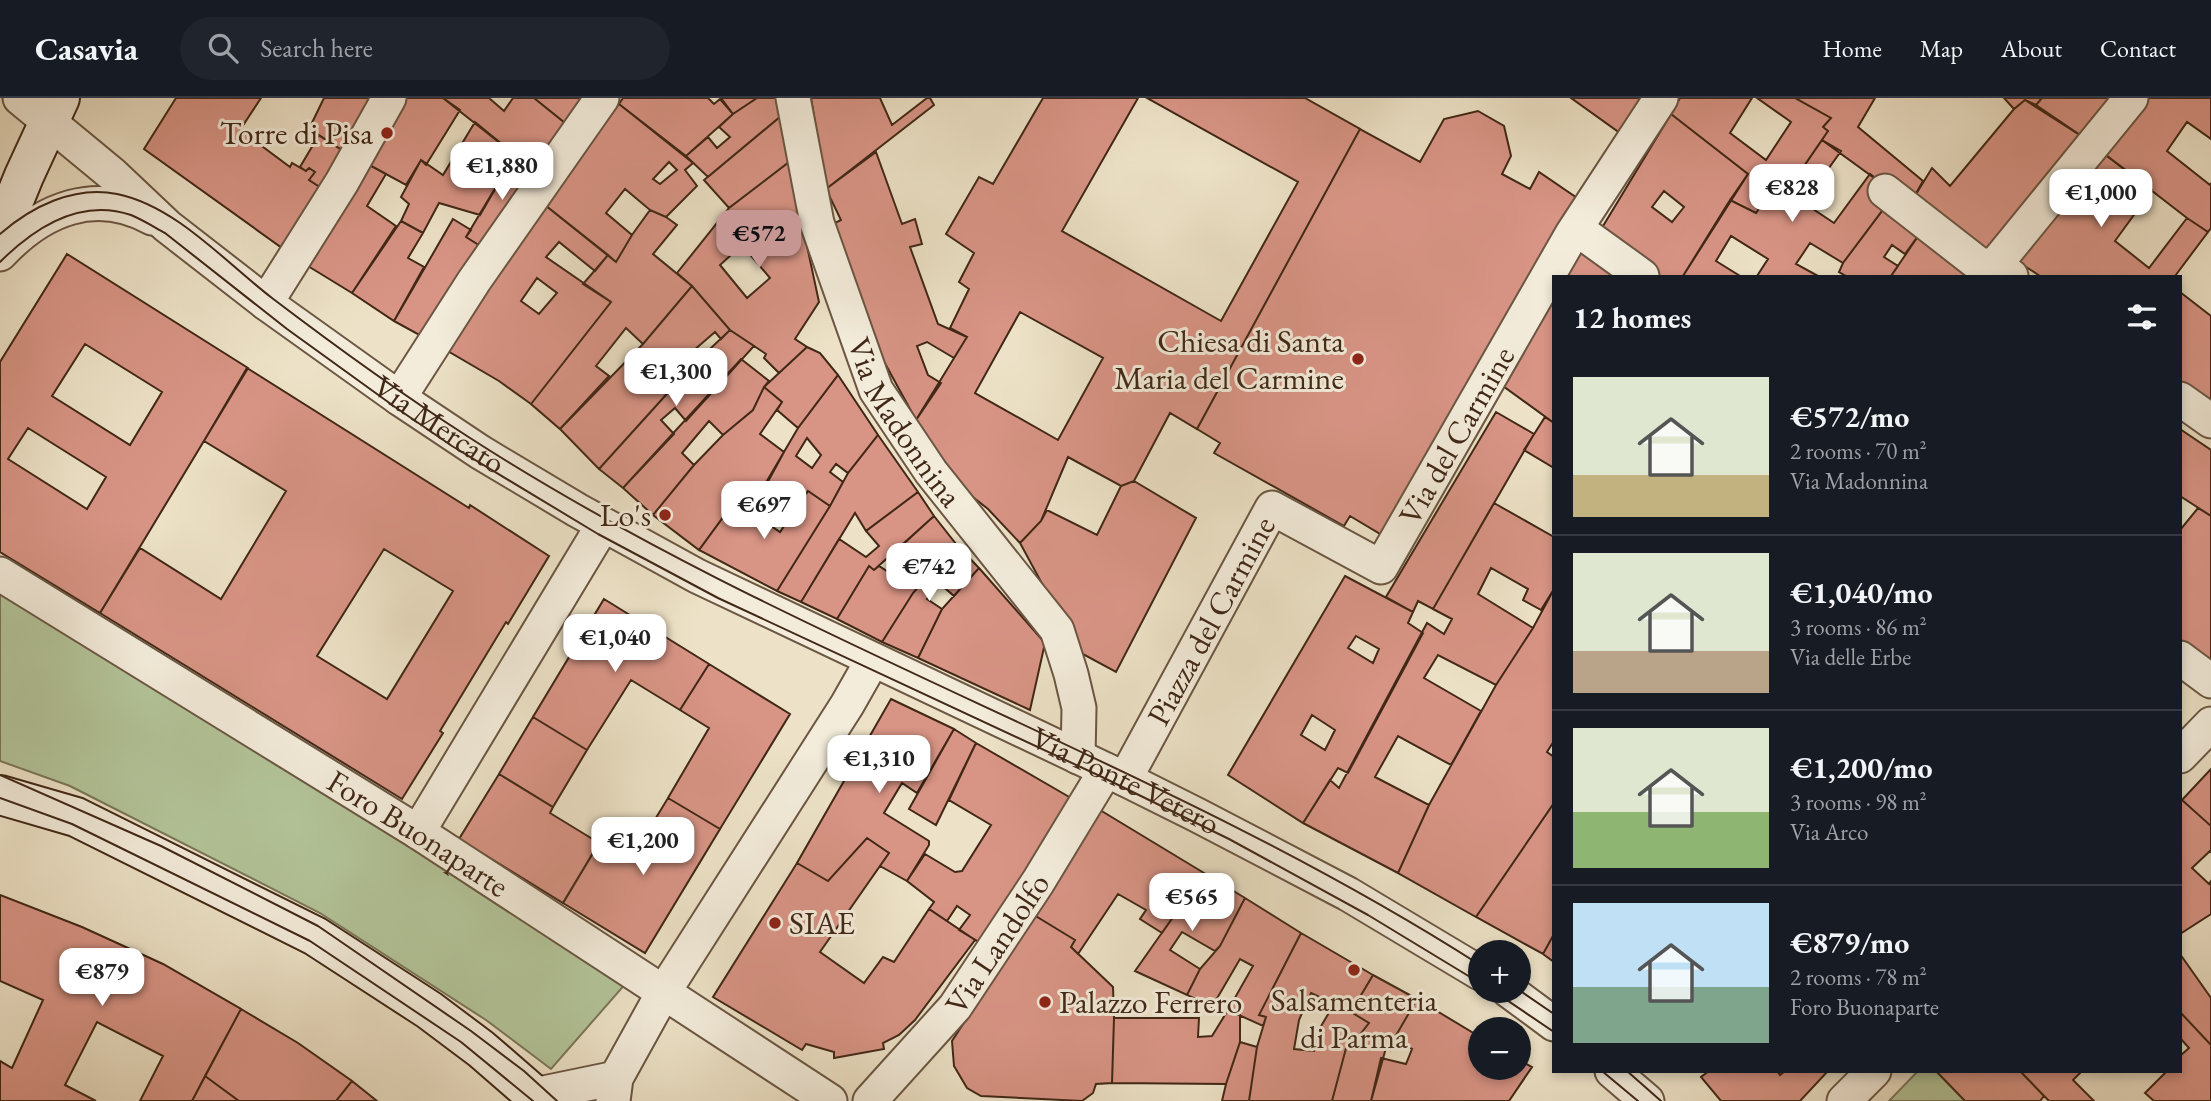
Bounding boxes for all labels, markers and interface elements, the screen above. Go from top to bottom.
search box [180,17,670,80]
text: Casavia [35,27,138,70]
icon: search [204,29,242,67]
text: Search here [260,31,373,65]
text: Home [1822,33,1882,64]
text: Map [1920,33,1963,64]
text: About [2001,33,2062,64]
text: Contact [2100,33,2176,64]
place label: Torre di Pisa [220,112,373,154]
marker: Torre di Pisa [379,125,395,141]
pin: €1,880 [445,142,559,202]
text: €1,880 [466,150,538,180]
pin: €828 [1751,164,1833,224]
pin: €1,000 [2044,170,2158,229]
text: €828 [1765,172,1819,202]
text: €1,000 [2065,177,2137,207]
pin: €572 [718,211,800,270]
text: €572 [732,218,786,248]
text: 12 homes [1573,298,1691,337]
icon: filters [2123,298,2161,336]
place label: Chiesa di Santa Maria del Carmine [1114,320,1344,399]
street label: Via Madonnina [838,332,972,516]
street label: Via del Carmine [1389,339,1524,532]
pin: €1,300 [619,348,733,408]
marker: Chiesa di Santa Maria del Carmine [1350,351,1366,367]
text: €1,300 [640,356,712,386]
street label: Via Mercato [365,365,513,483]
text: €572/mo [1790,397,1909,436]
icon: home [1629,405,1713,489]
text: 2 rooms · 70 m² [1790,436,1927,466]
text: Via Madonnina [1790,466,1928,496]
pin: €697 [723,482,805,541]
text: €697 [737,489,791,519]
place label: Lo's [600,494,651,536]
marker: Lo's [657,507,673,523]
street label: Piazza del Carmine [1137,509,1285,733]
pin: €742 [888,544,970,603]
text: €742 [902,551,956,581]
text: €1,040/mo [1790,573,1933,612]
icon: home [1629,581,1713,665]
text: 3 rooms · 86 m² [1790,612,1927,642]
pin: €1,040 [558,614,672,674]
text: €1,040 [579,622,651,652]
text: Via delle Erbe [1790,642,1911,672]
street label: Via Ponte Vetero [1024,716,1227,844]
pin: €1,310 [822,736,936,795]
text: €1,310 [843,743,915,773]
text: €1,200/mo [1790,748,1933,787]
icon: home [1629,756,1713,840]
street label: Foro Buonaparte [319,760,517,907]
text: 3 rooms · 98 m² [1790,787,1927,817]
text: Via Arco [1790,817,1868,847]
pin: €1,200 [586,818,700,877]
text: €1,200 [607,825,679,855]
street label: Via Landolfo [935,865,1059,1022]
pin: €565 [1151,874,1233,933]
text: €565 [1165,881,1219,911]
place label: SIAE [789,902,855,944]
marker: SIAE [767,915,783,931]
text: €879/mo [1790,923,1909,962]
icon: home [1629,931,1713,1015]
map controls [1468,940,1531,1080]
button: + [1468,940,1531,1003]
pin: €879 [61,948,143,1008]
text: €879 [75,956,129,986]
marker: Salsamenteria di Parma [1346,962,1362,978]
text: 2 rooms · 78 m² [1790,962,1927,992]
place label: Salsamenteria di Parma [1271,979,1437,1058]
place label: Palazzo Ferrero [1059,981,1242,1023]
text: Foro Buonaparte [1790,992,1939,1022]
marker: Palazzo Ferrero [1037,994,1053,1010]
button: − [1468,1017,1531,1080]

